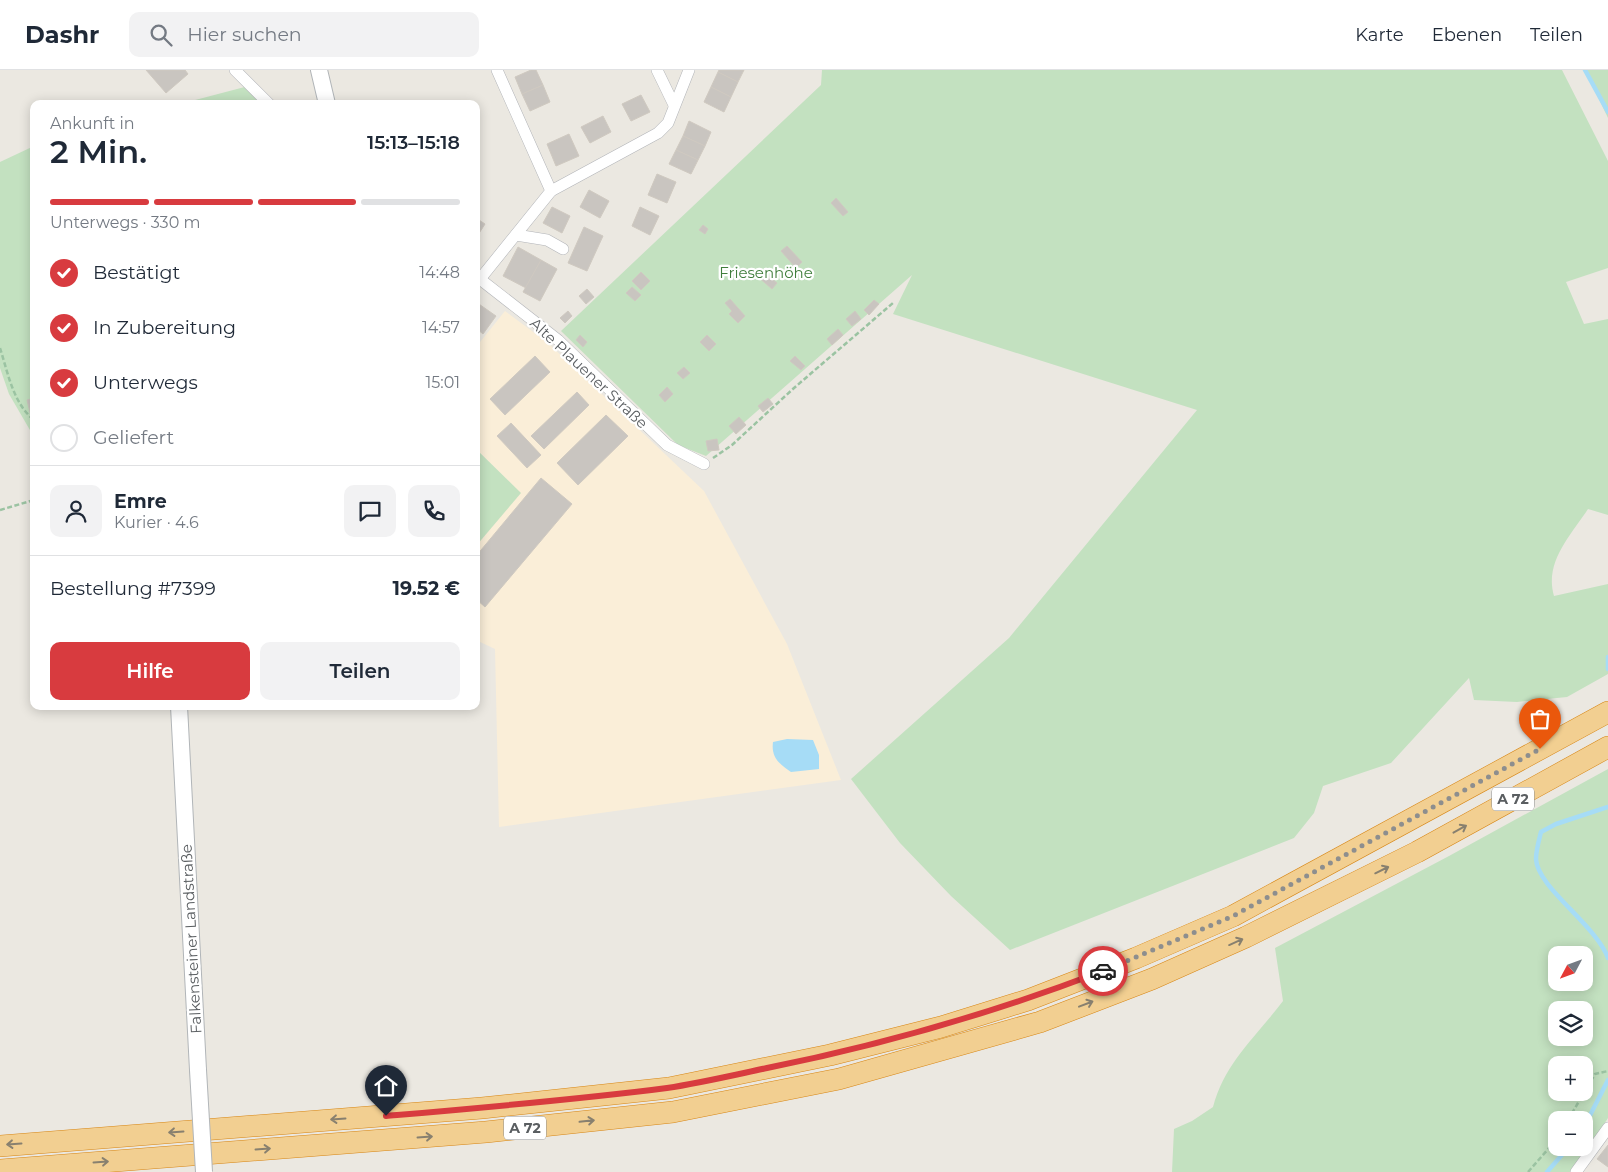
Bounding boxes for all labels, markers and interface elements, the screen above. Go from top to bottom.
search box [129,12,479,57]
text: Dashr [25,20,99,49]
icon: search [147,21,175,49]
text: Hier suchen [187,23,302,46]
text: Karte [1355,24,1404,46]
text: Ebenen [1432,24,1502,46]
text: Teilen [1530,24,1583,46]
text: Ankunft in [50,114,135,133]
text: 15:13–15:18 [367,131,460,154]
text: 2 Min. [50,132,147,171]
text: Unterwegs · 330 m [50,213,200,232]
icon: check [50,259,78,287]
text: Bestätigt [93,261,180,284]
text: 14:48 [419,263,460,282]
park label: Friesenhöhe [719,263,813,282]
icon: check [50,314,78,342]
street label: Alte Plauener Straße [526,314,652,432]
text: In Zubereitung [93,316,236,339]
text: 14:57 [422,318,460,337]
icon: check [50,369,78,397]
text: Unterwegs [93,371,198,394]
text: 15:01 [425,373,460,392]
text: Geliefert [93,426,174,449]
button: person [50,485,102,537]
button: chat [344,485,396,537]
button: phone [408,485,460,537]
text: Emre [114,490,167,513]
text: Kurier · 4.6 [114,513,199,532]
text: Bestellung #7399 [50,577,216,600]
text: 19.52 € [393,577,460,600]
button: Hilfe [50,642,250,700]
button: Teilen [260,642,460,700]
pin [1519,698,1561,749]
icon: bag [1526,705,1554,733]
road number: A 72 [1492,788,1534,811]
one-way arrow [1452,823,1467,833]
street label: Falkensteiner Landstraße [177,844,205,1034]
one-way arrow [1374,865,1389,875]
one-way arrow [1228,936,1243,946]
courier [1078,946,1128,996]
north arrow [1548,946,1592,991]
map controls [1548,946,1593,1156]
icon: car [1089,957,1117,985]
one-way arrow [1078,999,1093,1008]
button: layers [1548,1001,1593,1046]
button: + [1548,1056,1593,1101]
pin [365,1065,407,1116]
icon: home [372,1072,400,1100]
button: − [1548,1111,1593,1156]
one-way arrow [331,1115,347,1124]
road number: A 72 [504,1116,546,1140]
one-way arrow [578,1117,594,1126]
one-way arrow [169,1127,185,1137]
one-way arrow [417,1132,433,1142]
one-way arrow [7,1140,23,1149]
one-way arrow [255,1145,271,1154]
one-way arrow [93,1157,109,1167]

